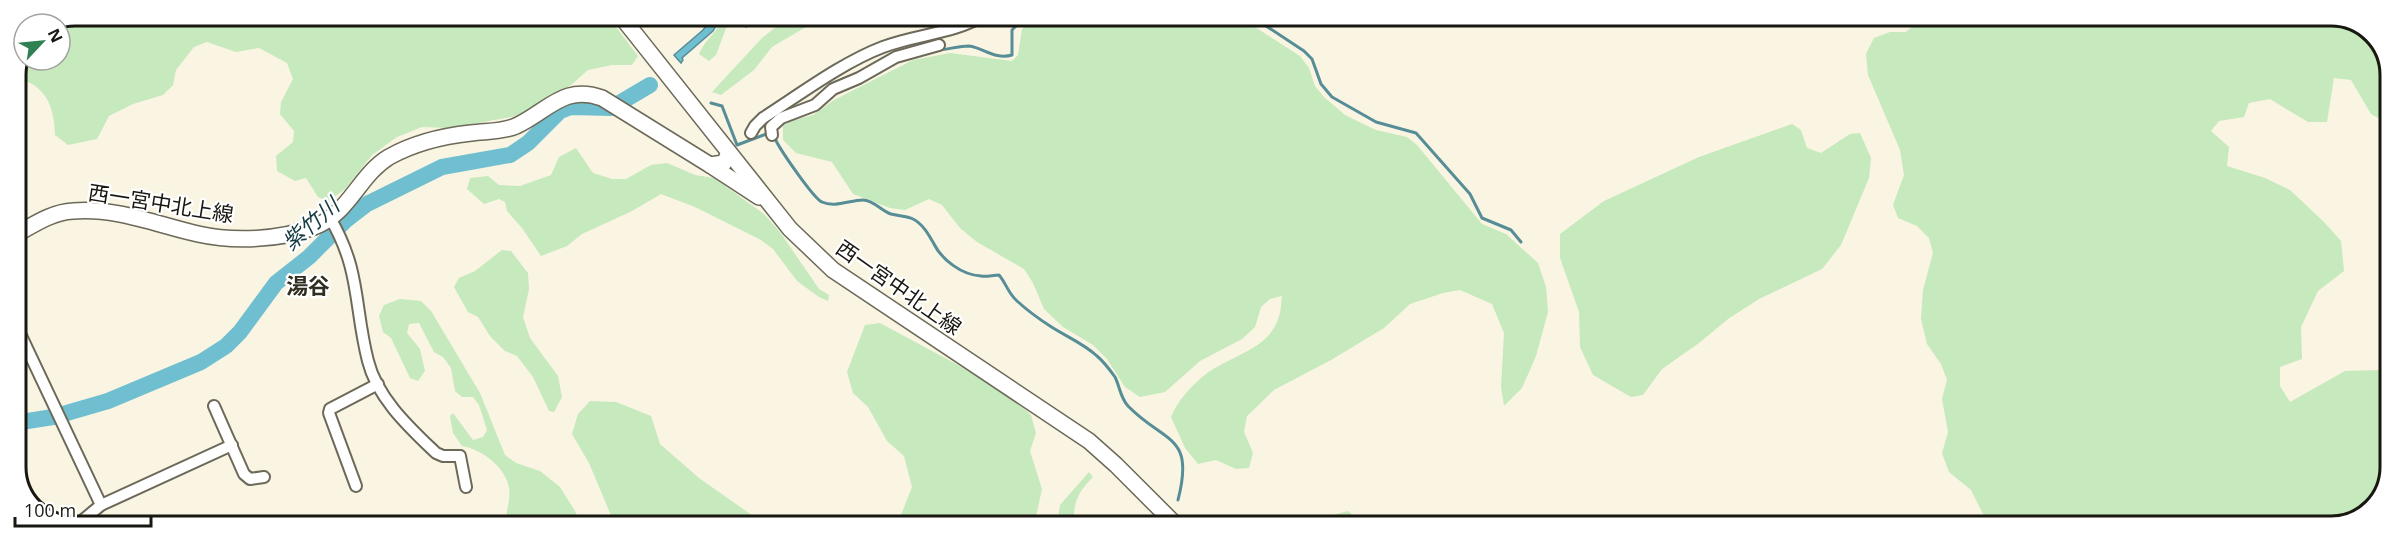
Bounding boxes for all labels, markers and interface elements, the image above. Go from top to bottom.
north arrow [12,12,72,72]
text: N [43,25,68,46]
street label: 西一宮中北上線 [86,178,236,228]
water label: 紫竹川 [275,189,346,256]
street label: 西一宮中北上線 [831,233,967,341]
district label: 湯谷 [286,270,330,300]
scale bar [15,490,152,528]
text: 100 m [24,498,76,522]

